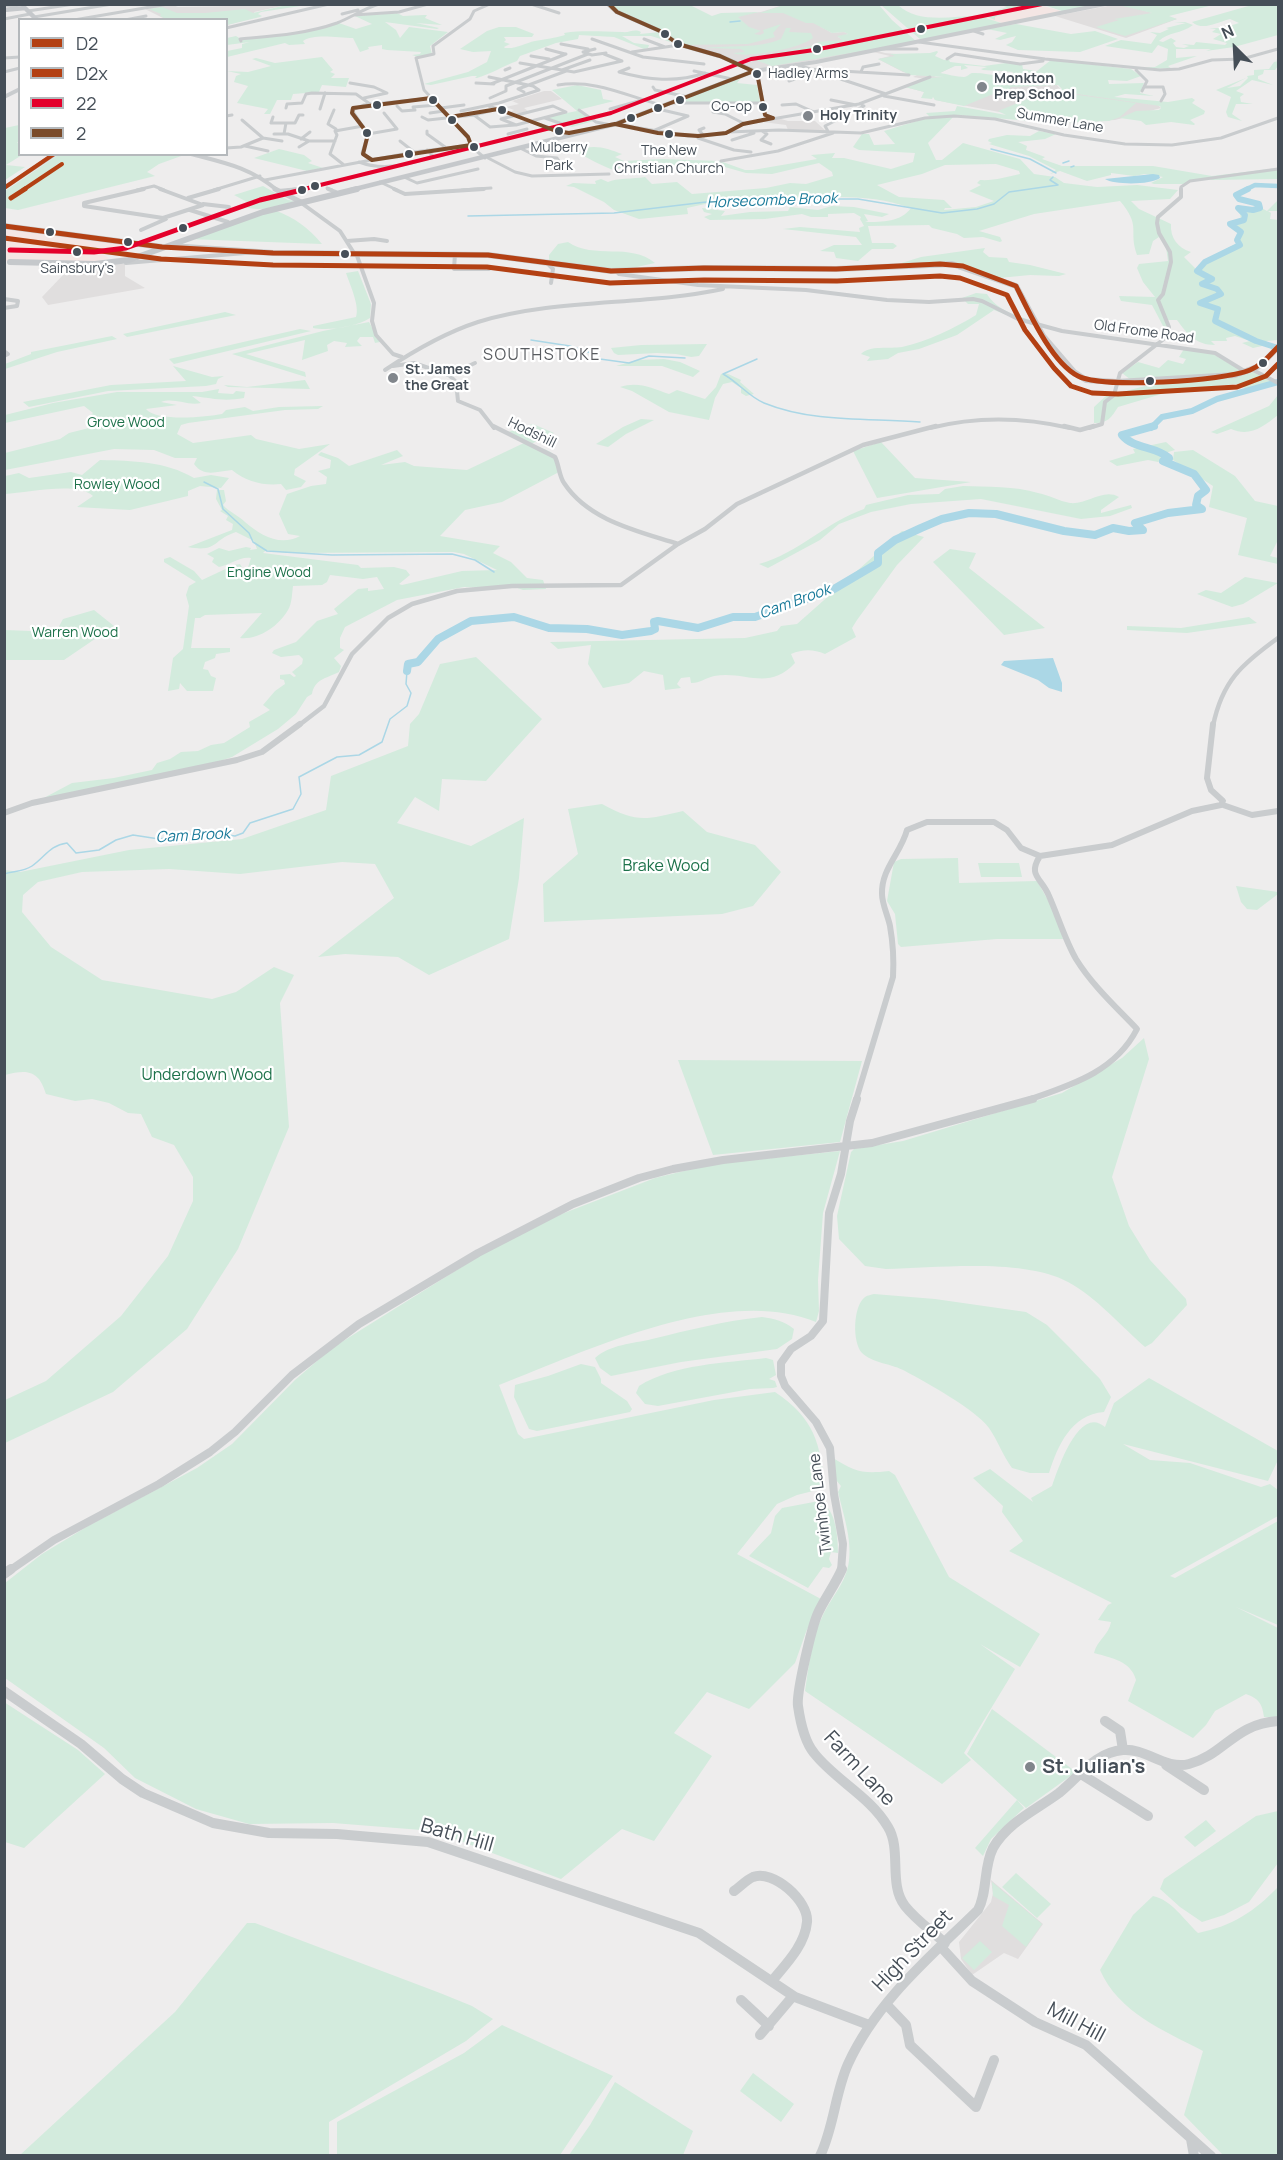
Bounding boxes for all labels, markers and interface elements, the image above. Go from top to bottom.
legend [18,18,228,156]
north arrow [1205,18,1265,78]
text: N [1218,19,1237,44]
unlabelled marker [915,23,927,35]
unlabelled marker [659,28,671,40]
text: D2 [76,31,98,55]
unlabelled marker [672,38,684,50]
unlabelled marker [811,43,823,55]
text: D2x [76,61,108,85]
place label: Hadley Arms [768,66,848,82]
marker: Hadley Arms [751,68,763,80]
place label: Monkton Prep School [994,71,1075,104]
marker: Monkton Prep School [975,80,989,94]
text: 22 [76,91,97,115]
unlabelled marker [427,94,439,106]
unlabelled marker [674,94,686,106]
unlabelled marker [371,99,383,111]
place label: Co-op [711,99,752,115]
marker: Co-op [757,101,769,113]
unlabelled marker [652,102,664,114]
unlabelled marker [496,104,508,116]
street label: Summer Lane [1015,105,1105,137]
place label: Holy Trinity [820,108,897,124]
marker: Holy Trinity [801,109,815,123]
unlabelled marker [625,112,637,124]
unlabelled marker [446,114,458,126]
text: 2 [76,121,86,145]
marker: Mulberry Park [553,125,565,137]
unlabelled marker [361,127,373,139]
marker: The New Christian Church [663,128,675,140]
place label: Mulberry Park [530,140,588,172]
unlabelled marker [468,141,480,153]
place label: The New Christian Church [614,143,724,176]
unlabelled marker [403,148,415,160]
unlabelled marker [309,180,321,192]
unlabelled marker [296,184,308,196]
water label: Horsecombe Brook [706,190,838,212]
unlabelled marker [177,222,189,234]
unlabelled marker [44,226,56,238]
unlabelled marker [122,236,134,248]
marker: Sainsbury's [71,246,83,258]
unlabelled marker [339,248,351,260]
place label: Sainsbury's [40,261,114,277]
street label: Old Frome Road [1093,317,1195,347]
district label: SOUTHSTOKE [483,346,601,366]
unlabelled marker [1257,357,1269,369]
place label: St. James the Great [405,362,471,394]
marker: St. James the Great [386,371,400,385]
unlabelled marker [1144,375,1156,387]
street label: Hodshill [505,414,559,452]
park label: Grove Wood [87,415,165,431]
park label: Rowley Wood [74,477,160,493]
park label: Engine Wood [227,565,311,581]
water label: Cam Brook [757,581,833,623]
park label: Warren Wood [32,625,118,641]
water label: Cam Brook [155,825,231,847]
park label: Brake Wood [623,857,709,877]
park label: Underdown Wood [141,1066,273,1086]
street label: Twinhoe Lane [805,1452,837,1556]
street label: Farm Lane [818,1727,900,1811]
place label: St. Julian's [1042,1755,1145,1779]
marker: St. Julian's [1023,1760,1037,1774]
street label: Bath Hill [418,1814,496,1858]
street label: High Street [868,1905,958,1997]
street label: Mill Hill [1043,1998,1109,2048]

